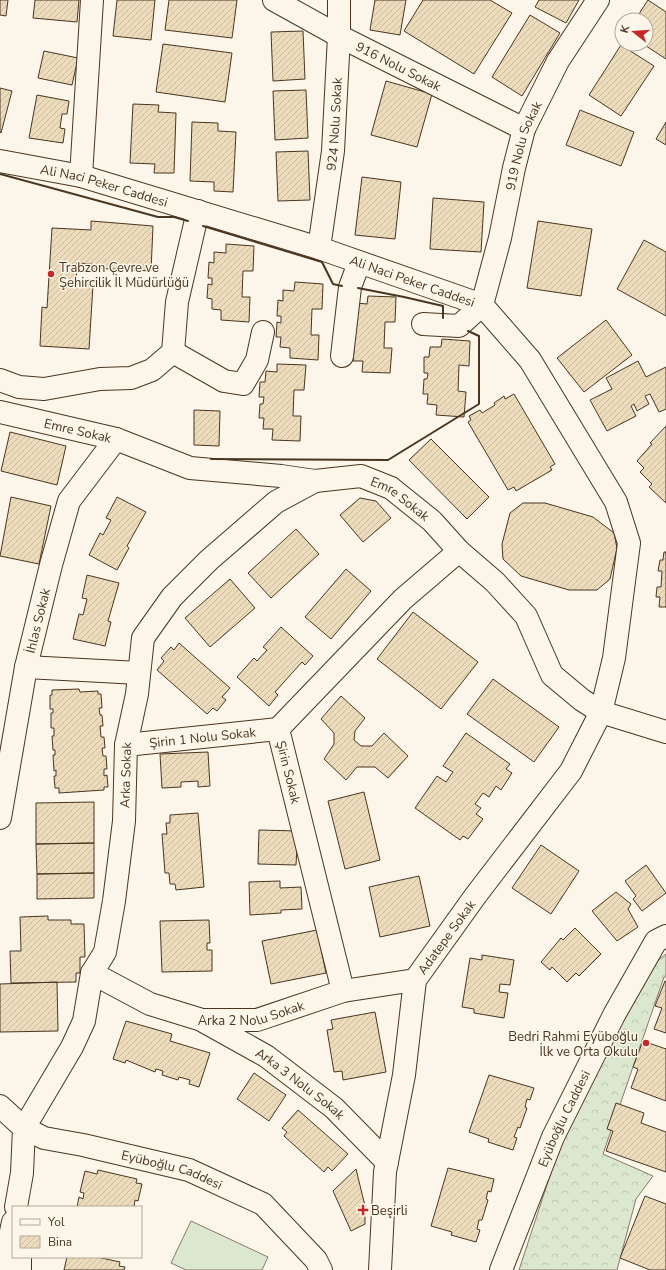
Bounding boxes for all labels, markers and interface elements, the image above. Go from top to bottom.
north arrow [614,12,654,52]
text: K [617,23,633,35]
street label: 916 Nolu Sokak [352,38,444,96]
street label: 924 Nolu Sokak [322,77,347,172]
street label: 919 Nolu Sokak [502,98,547,192]
street label: Ali Naci Peker Caddesi [39,161,170,212]
street label: Ali Naci Peker Caddesi [347,251,477,312]
place label: Trabzon Çevre ve Şehircilik İl Müdürlüğü [59,259,189,292]
marker: Trabzon Çevre ve Şehircilik İl Müdürlüğü [46,269,56,279]
street label: Emre Sokak [42,415,114,448]
street label: Emre Sokak [368,473,433,526]
street label: İhlas Sokak [21,586,55,655]
street label: Şirin 1 Nolu Sokak [149,723,257,752]
street label: Şirin Sokak [271,739,305,806]
street label: Arka Sokak [116,742,136,808]
street label: Adatepe Sokak [414,896,480,979]
street label: Arka 2 Nolu Sokak [198,997,307,1030]
place label: Bedri Rahmi Eyüboğlu İlk ve Orta Okulu [508,1028,638,1061]
marker: Bedri Rahmi Eyüboğlu İlk ve Orta Okulu [641,1038,651,1048]
street label: Arka 3 Nolu Sokak [252,1044,349,1124]
street label: Eyüboğlu Caddesi [534,1067,595,1170]
street label: Eyüboğlu Caddesi [119,1146,225,1194]
place label: Beşirli [371,1202,408,1220]
marker: Beşirli [358,1205,368,1215]
legend [12,1206,142,1258]
text: Yol [47,1214,65,1230]
text: Bina [48,1234,72,1250]

